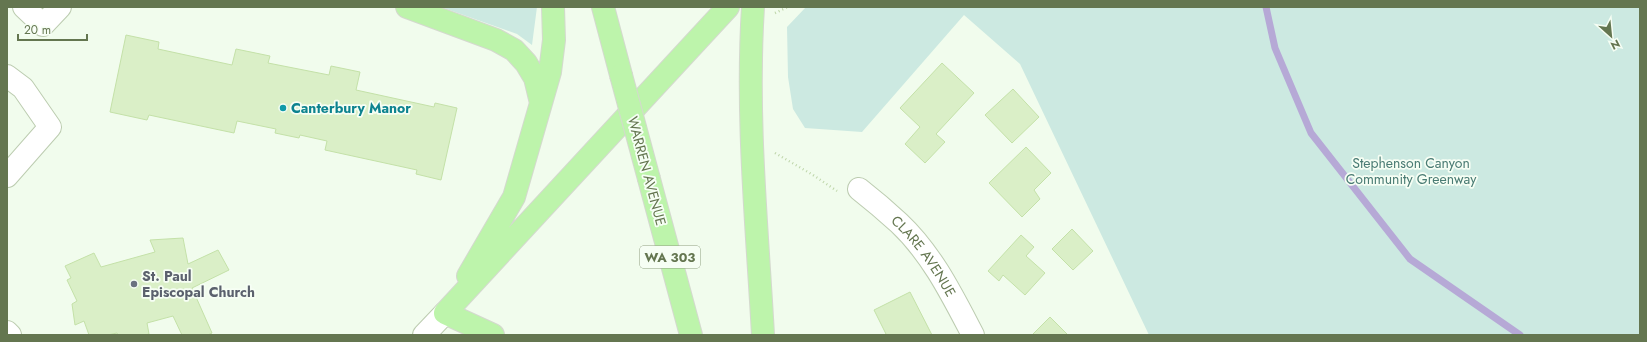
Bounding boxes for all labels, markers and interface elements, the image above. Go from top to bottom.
scale bar [18,16,87,42]
north arrow [1591,16,1631,56]
text: 20 m [24,21,51,39]
text: N [1608,36,1623,54]
place label: Canterbury Manor [291,98,411,118]
marker: Canterbury Manor [278,103,288,113]
street label: WARREN AVENUE [623,114,671,228]
park label: Stephenson Canyon Community Greenway [1346,153,1477,189]
street label: CLARE AVENUE [887,211,961,300]
road number: WA 303 [640,246,700,268]
place label: St. Paul Episcopal Church [142,266,255,302]
marker: St. Paul Episcopal Church [129,279,139,289]

